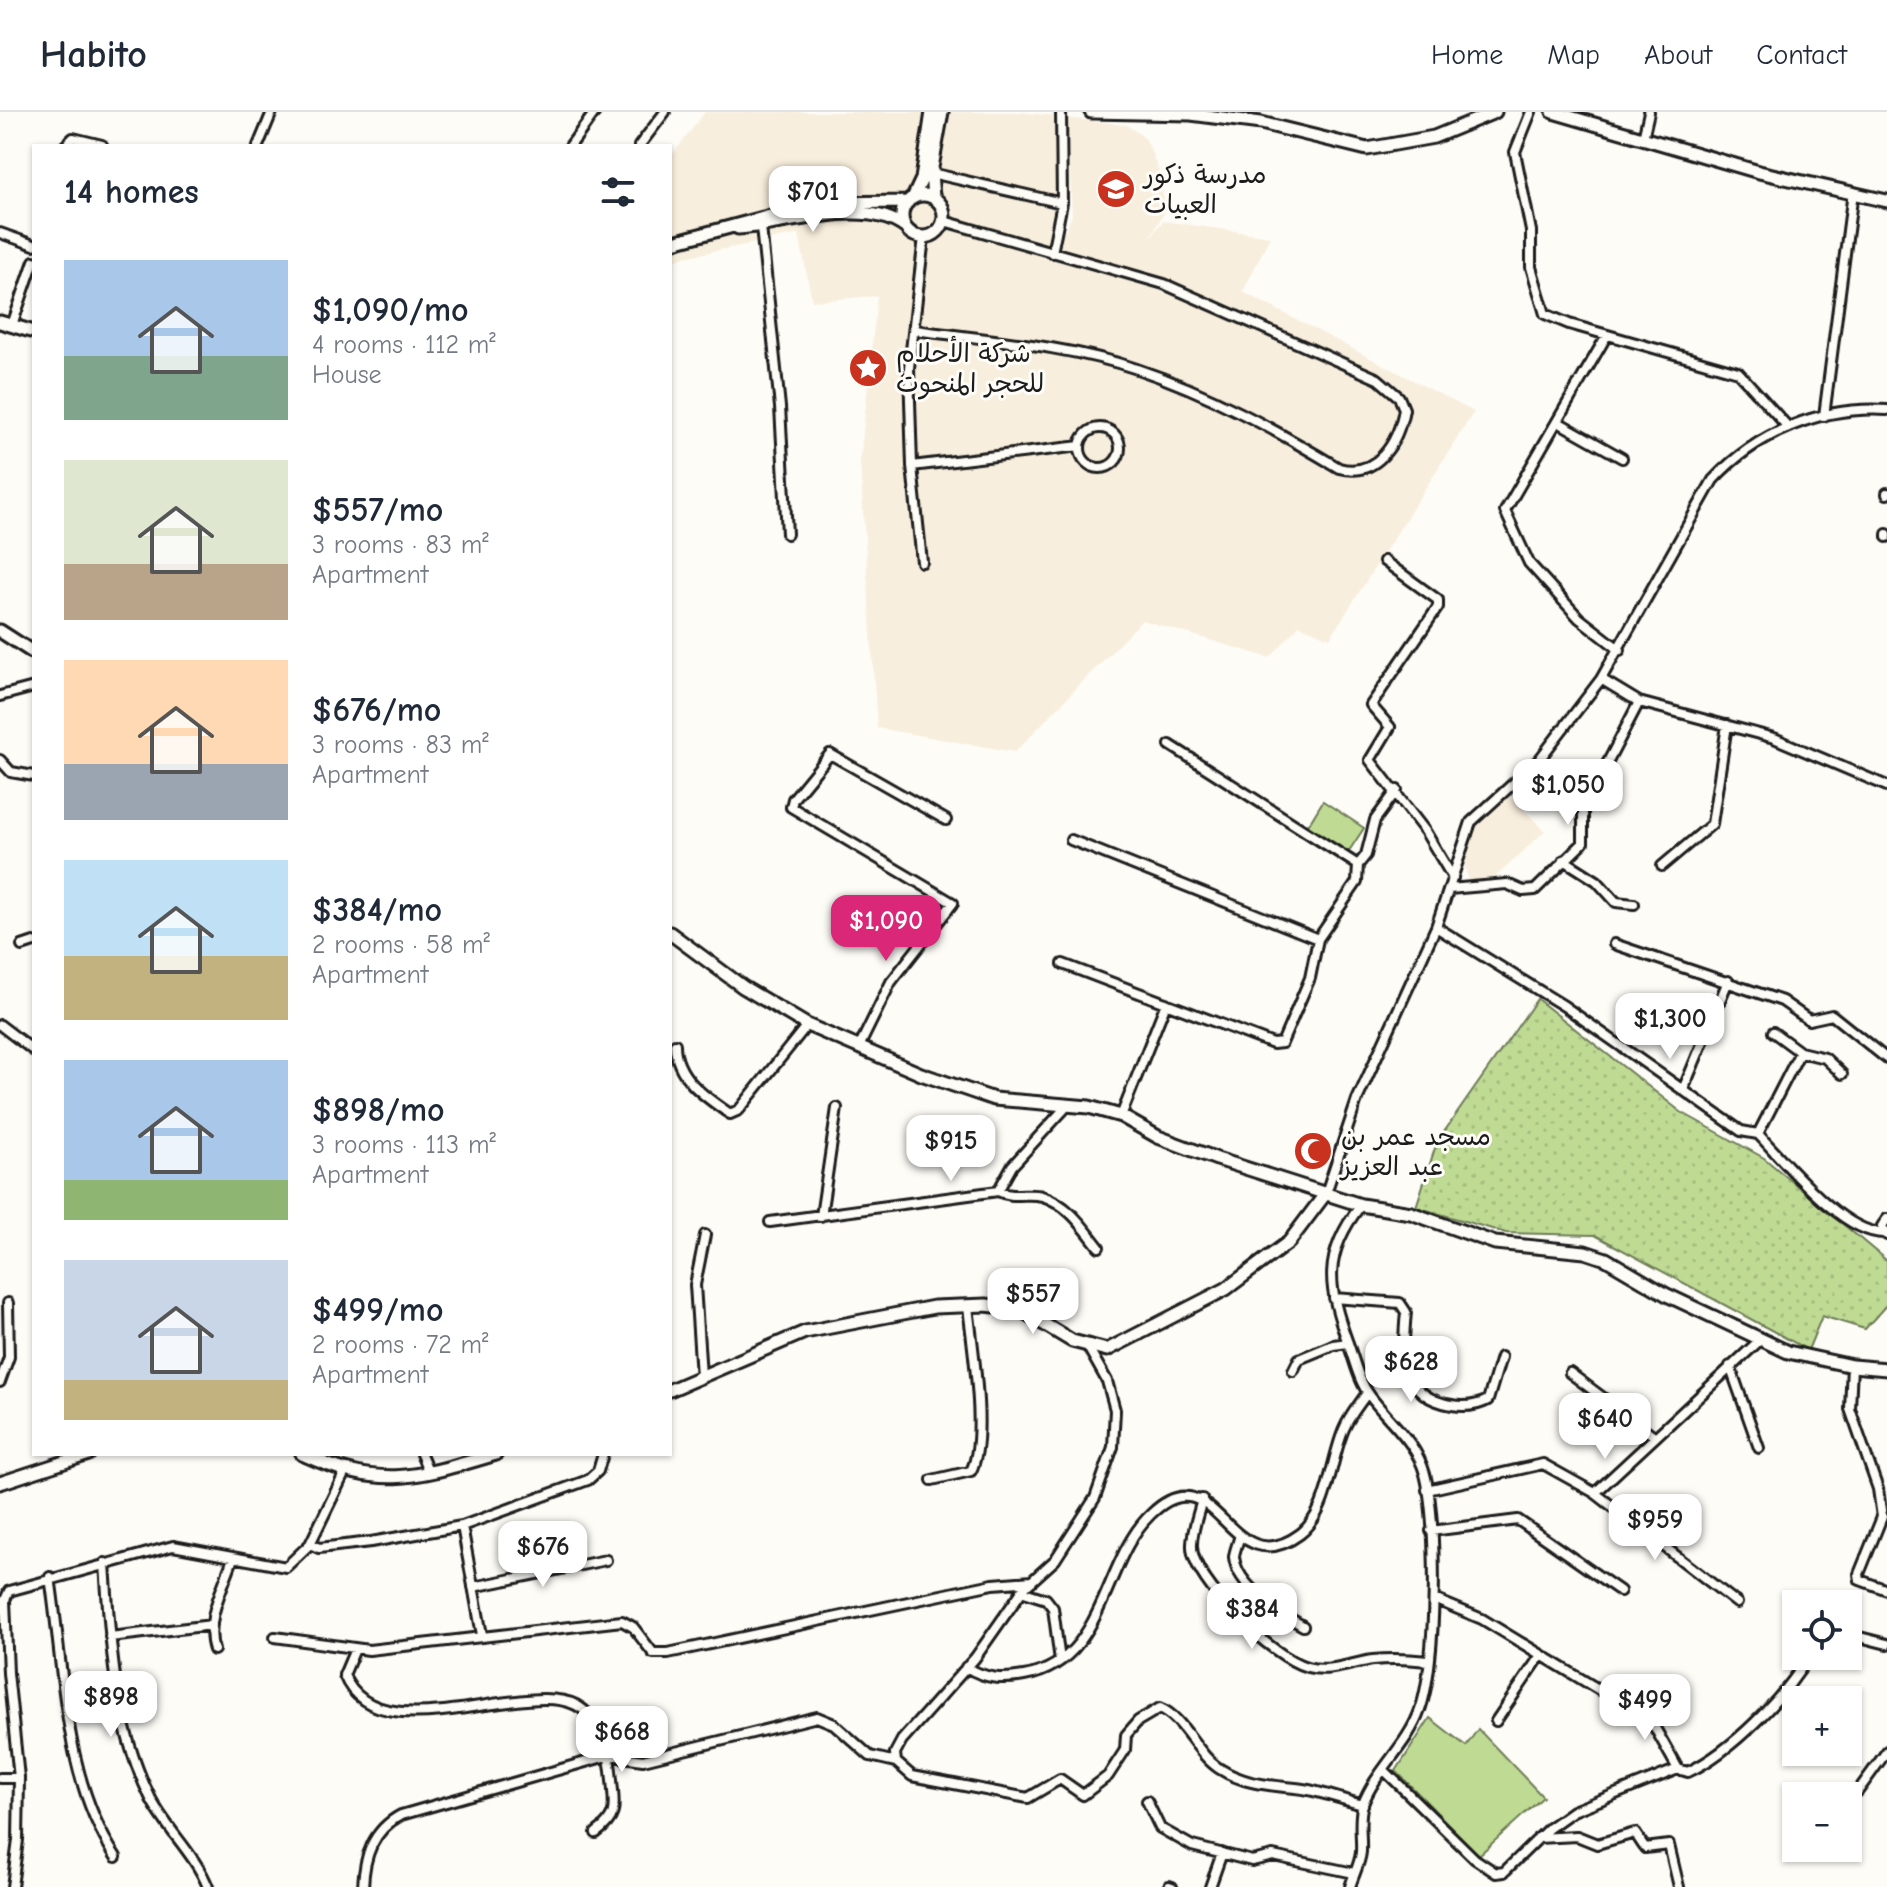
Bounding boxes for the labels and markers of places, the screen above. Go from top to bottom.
place label: مدرسة ذكور العبيات [1142,160,1267,220]
pin: $701 [766,166,860,234]
school or university icon: مدرسة ذكور العبيات [1095,168,1137,210]
place label: شركة الأحلام للحجر المنحوت [896,335,1044,400]
place icon: شركة الأحلام للحجر المنحوت [847,347,889,389]
pin: $1,050 [1503,759,1633,827]
pin: $1,090 [821,895,951,963]
pin: $1,300 [1605,993,1735,1061]
pin: $915 [904,1115,998,1183]
place label: مسجد عمر بن عبد العزيز [1339,1122,1491,1182]
mosque icon: مسجد عمر بن عبد العزيز [1292,1130,1334,1172]
pin: $557 [986,1268,1080,1336]
pin: $628 [1364,1336,1458,1404]
pin: $640 [1558,1393,1652,1461]
pin: $959 [1608,1494,1702,1562]
pin: $676 [496,1521,590,1589]
pin: $384 [1205,1583,1299,1651]
pin: $898 [64,1671,158,1739]
pin: $499 [1598,1674,1692,1742]
pin: $668 [575,1706,669,1774]

